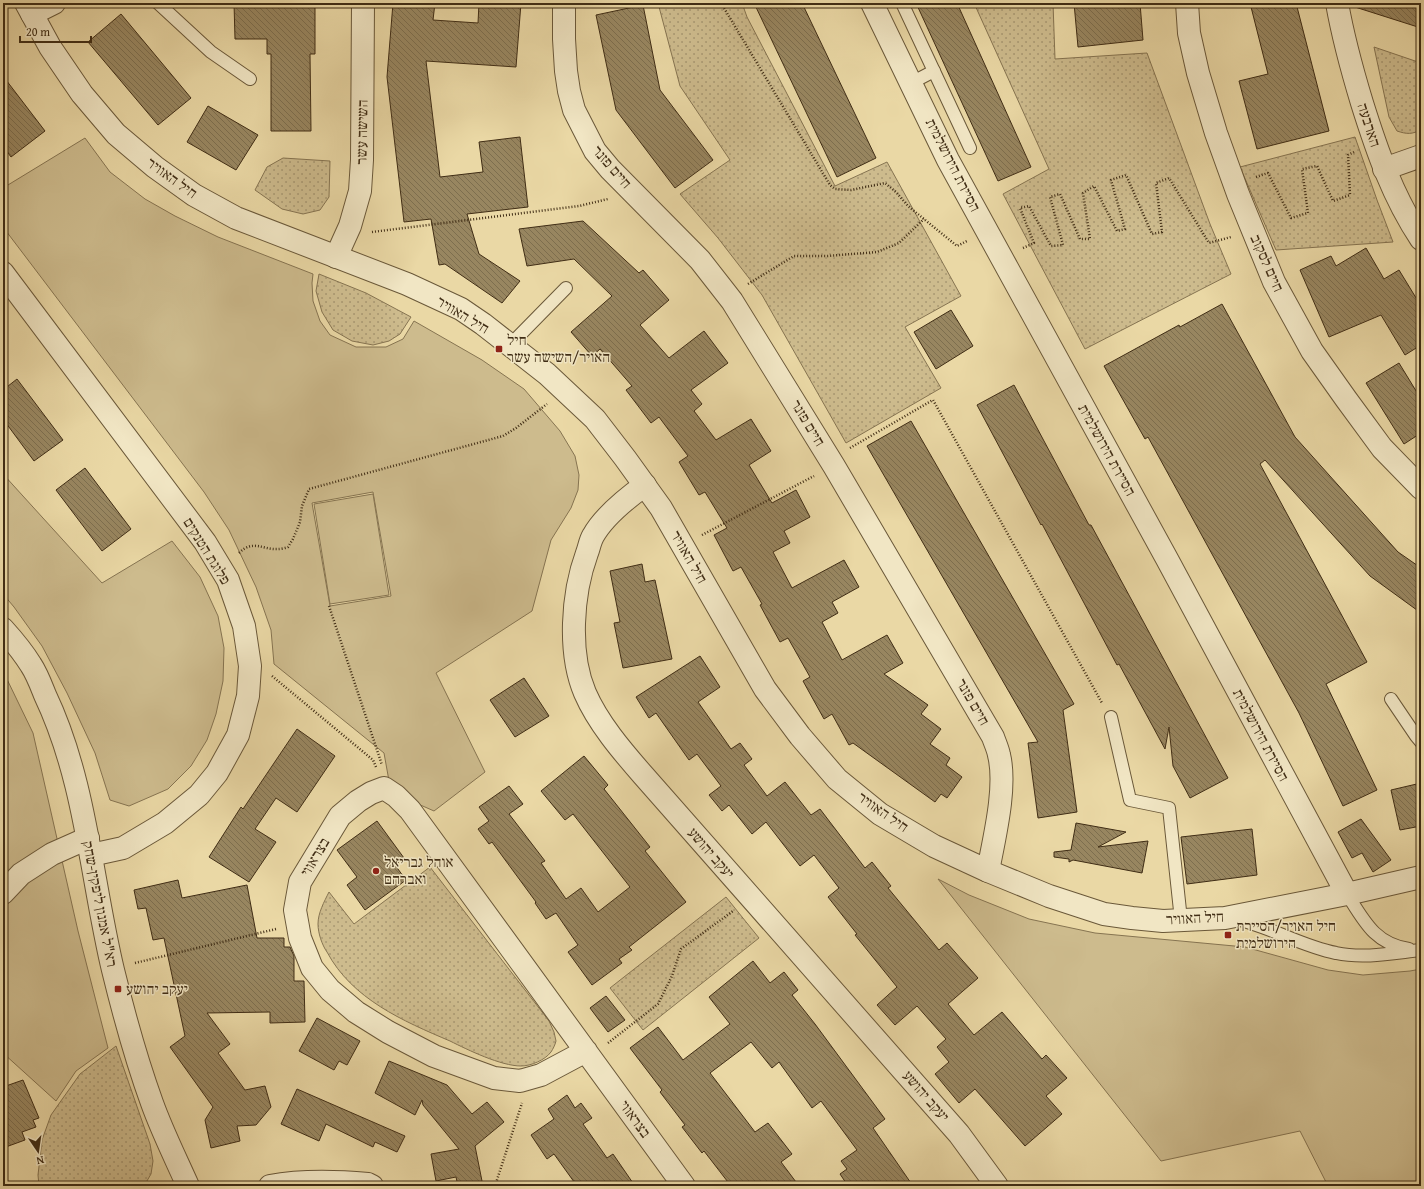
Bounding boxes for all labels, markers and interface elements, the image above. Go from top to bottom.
scale bar [20,18,91,44]
text: 20 m [26,23,50,40]
street label: השישה עשר [350,99,373,165]
street label: הארבעה [1352,100,1386,150]
street label: הסיירת הירושלמית [921,114,986,215]
street label: חיים פזנר [588,141,637,193]
street label: חיל האוויר [143,152,202,203]
street label: חיים לסקוב [1245,231,1289,295]
street label: חיל האוויר [433,291,494,338]
place label: חיל האויר/השישה עשר [507,329,610,367]
marker: חיל האויר/השישה עשר [494,344,504,354]
street label: חיים פזנר [786,395,831,450]
street label: הסיירת הירושלמית [1073,400,1141,500]
street label: פלוגת הטנקים [178,513,236,588]
street label: חיל האוויר [666,526,713,587]
street label: חיים פזנר [952,674,995,729]
street label: הסיירת הירושלמית [1228,685,1295,785]
street label: חיל האוויר [854,786,913,837]
street label: יעקב יהושע [683,822,740,883]
street label: בצראווי [295,833,334,880]
street label: רא"ל אמנון ליפקין-שחק [78,839,123,969]
place label: אוהל גבריאל ואברהם [384,851,454,889]
marker: אוהל גבריאל ואברהם [371,866,381,876]
street label: חיל האוויר [1165,905,1224,930]
place label: חיל האויר/הסיירת הירושלמית [1236,915,1336,953]
marker: חיל האויר/הסיירת הירושלמית [1223,930,1233,940]
place label: יעקב יהושע [126,978,188,999]
marker: יעקב יהושע [113,984,123,994]
street label: יעקב יהושע [898,1065,955,1126]
street label: בצראווי [615,1096,656,1142]
north arrow [18,1131,58,1171]
text: N [34,1152,46,1170]

